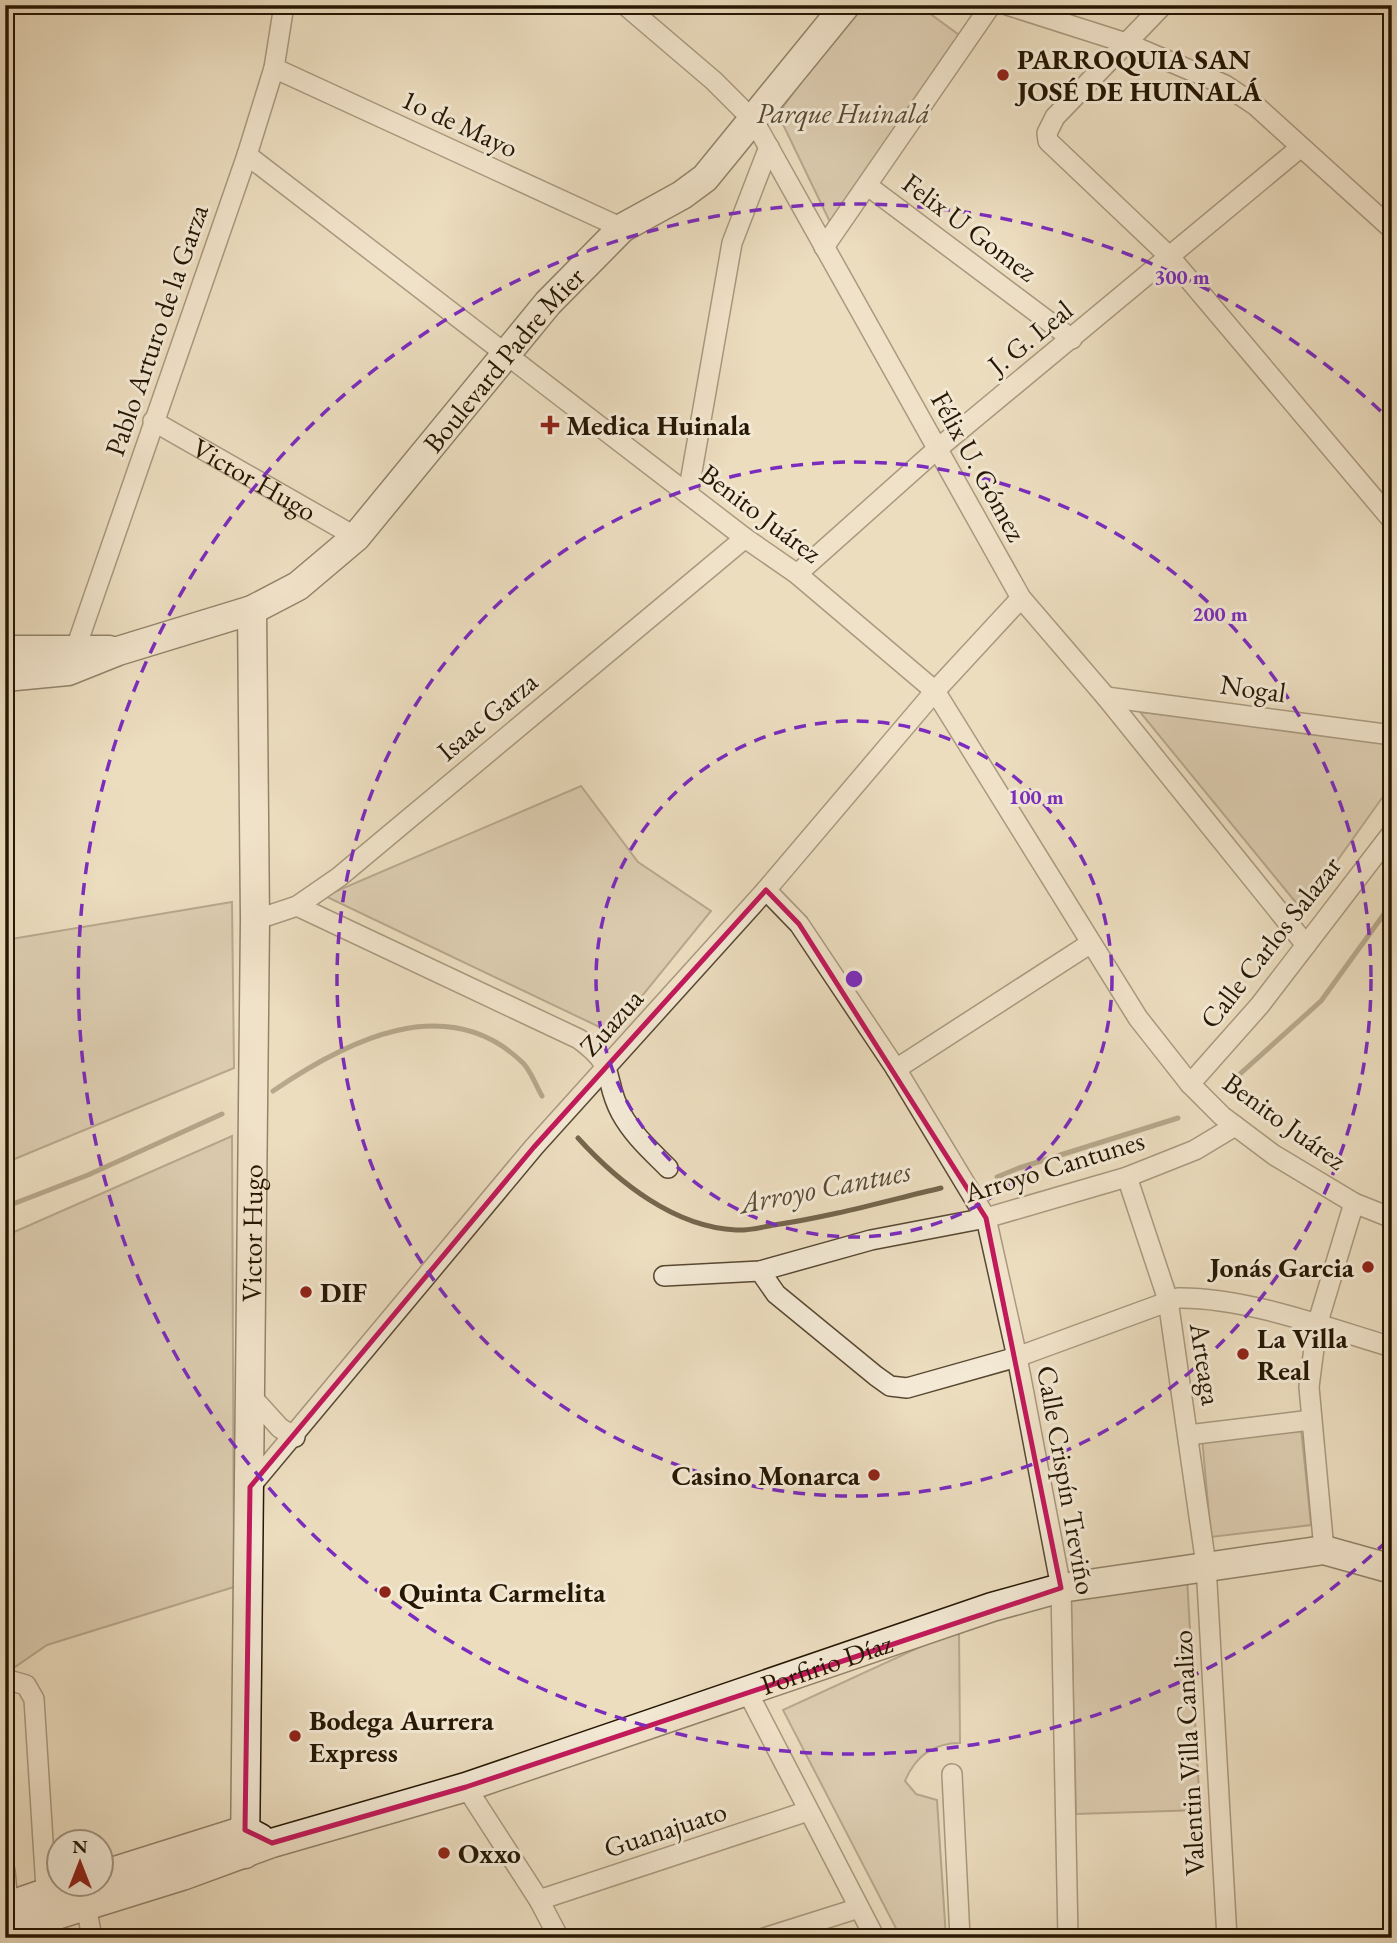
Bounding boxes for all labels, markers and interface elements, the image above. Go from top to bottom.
place label: PARROQUIA SAN JOSÉ DE HUINALÁ [1014,41,1262,109]
marker: PARROQUIA SAN JOSÉ DE HUINALÁ [995,67,1011,83]
street label: 1o de Mayo [396,80,524,166]
park label: Parque Huinalá [756,95,930,132]
street label: Felix U Gomez [896,165,1045,290]
street label: Pablo Arturo de la Garza [96,199,216,460]
street label: Boulevard Padre Mier [415,258,593,460]
text: 300 m [1154,263,1210,290]
street label: J. G. Leal [979,292,1080,383]
street label: Félix U. Gómez [923,385,1035,548]
place label: Medica Huinala [566,407,751,443]
marker: Medica Huinala [540,415,560,435]
street label: Victor Hugo [186,429,323,529]
street label: Benito Juárez [693,455,829,571]
text: 200 m [1192,600,1248,627]
street label: Isaac Garza [429,663,545,769]
street label: Nogal [1218,666,1289,710]
text: 100 m [1008,783,1064,810]
street label: Calle Carlos Salazar [1191,848,1349,1036]
centre of rings [842,967,866,991]
street label: Zuazua [571,980,651,1063]
street label: Benito Juárez [1216,1064,1354,1178]
street label: Arroyo Cantunes [959,1122,1148,1211]
water label: Arroyo Cantues [734,1151,915,1223]
street label: Victor Hugo [233,1164,270,1302]
place label: Jonás Garcia [1206,1249,1355,1285]
marker: Jonás Garcia [1360,1259,1376,1275]
place label: DIF [320,1274,367,1310]
marker: DIF [298,1284,314,1300]
street label: Arteaga [1182,1319,1230,1409]
place label: La Villa Real [1257,1320,1349,1388]
marker: La Villa Real [1235,1346,1251,1362]
street label: Calle Crispín Treviño [1029,1363,1105,1597]
place label: Casino Monarca [671,1457,861,1493]
marker: Casino Monarca [866,1467,882,1483]
place label: Quinta Carmelita [399,1574,606,1610]
marker: Quinta Carmelita [377,1584,393,1600]
street label: Porfirio Díaz [756,1624,897,1703]
street label: Valentin Villa Canalizo [1164,1629,1212,1877]
place label: Bodega Aurrera Express [309,1702,495,1770]
marker: Bodega Aurrera Express [287,1728,303,1744]
street label: Guanajuato [599,1792,731,1866]
north arrow [46,1828,116,1898]
text: N [72,1834,88,1859]
place label: Oxxo [458,1835,521,1871]
marker: Oxxo [436,1845,452,1861]

